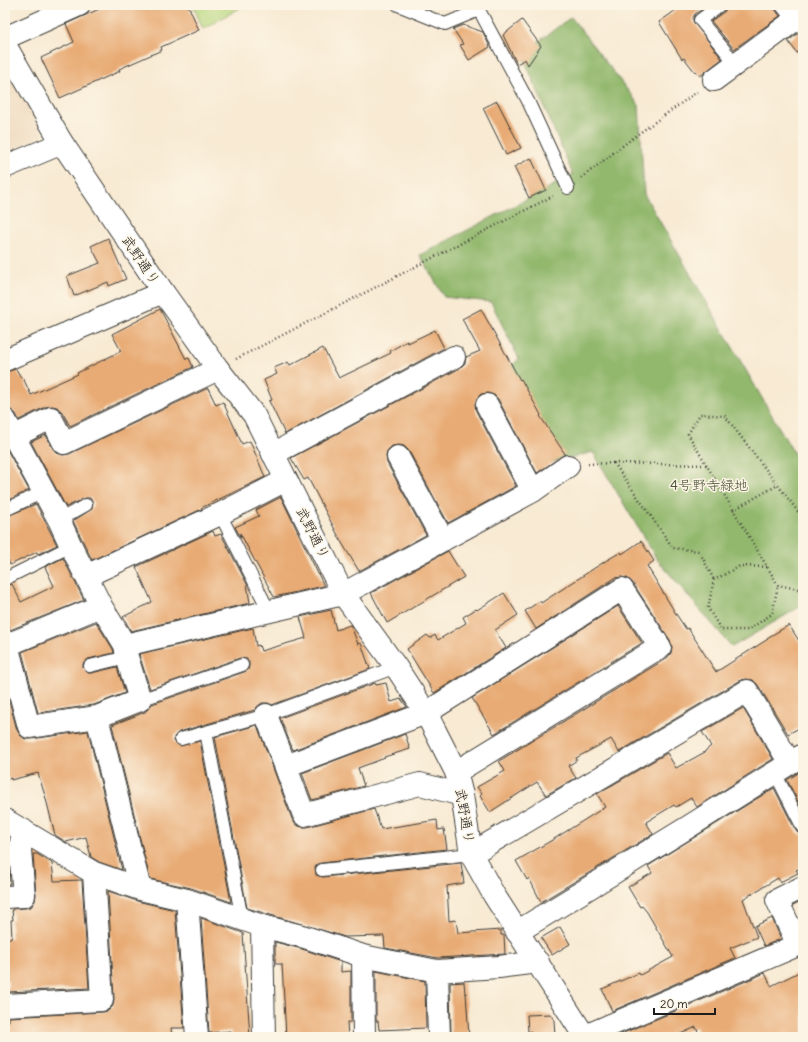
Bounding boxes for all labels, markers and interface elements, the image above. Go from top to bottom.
street label: 武野通り [118,232,164,288]
park label: 4号野寺緑地 [670,476,748,494]
street label: 武野通り [292,504,334,562]
street label: 武野通り [451,787,479,845]
scale bar [654,990,715,1016]
text: 20 m [660,996,688,1011]

